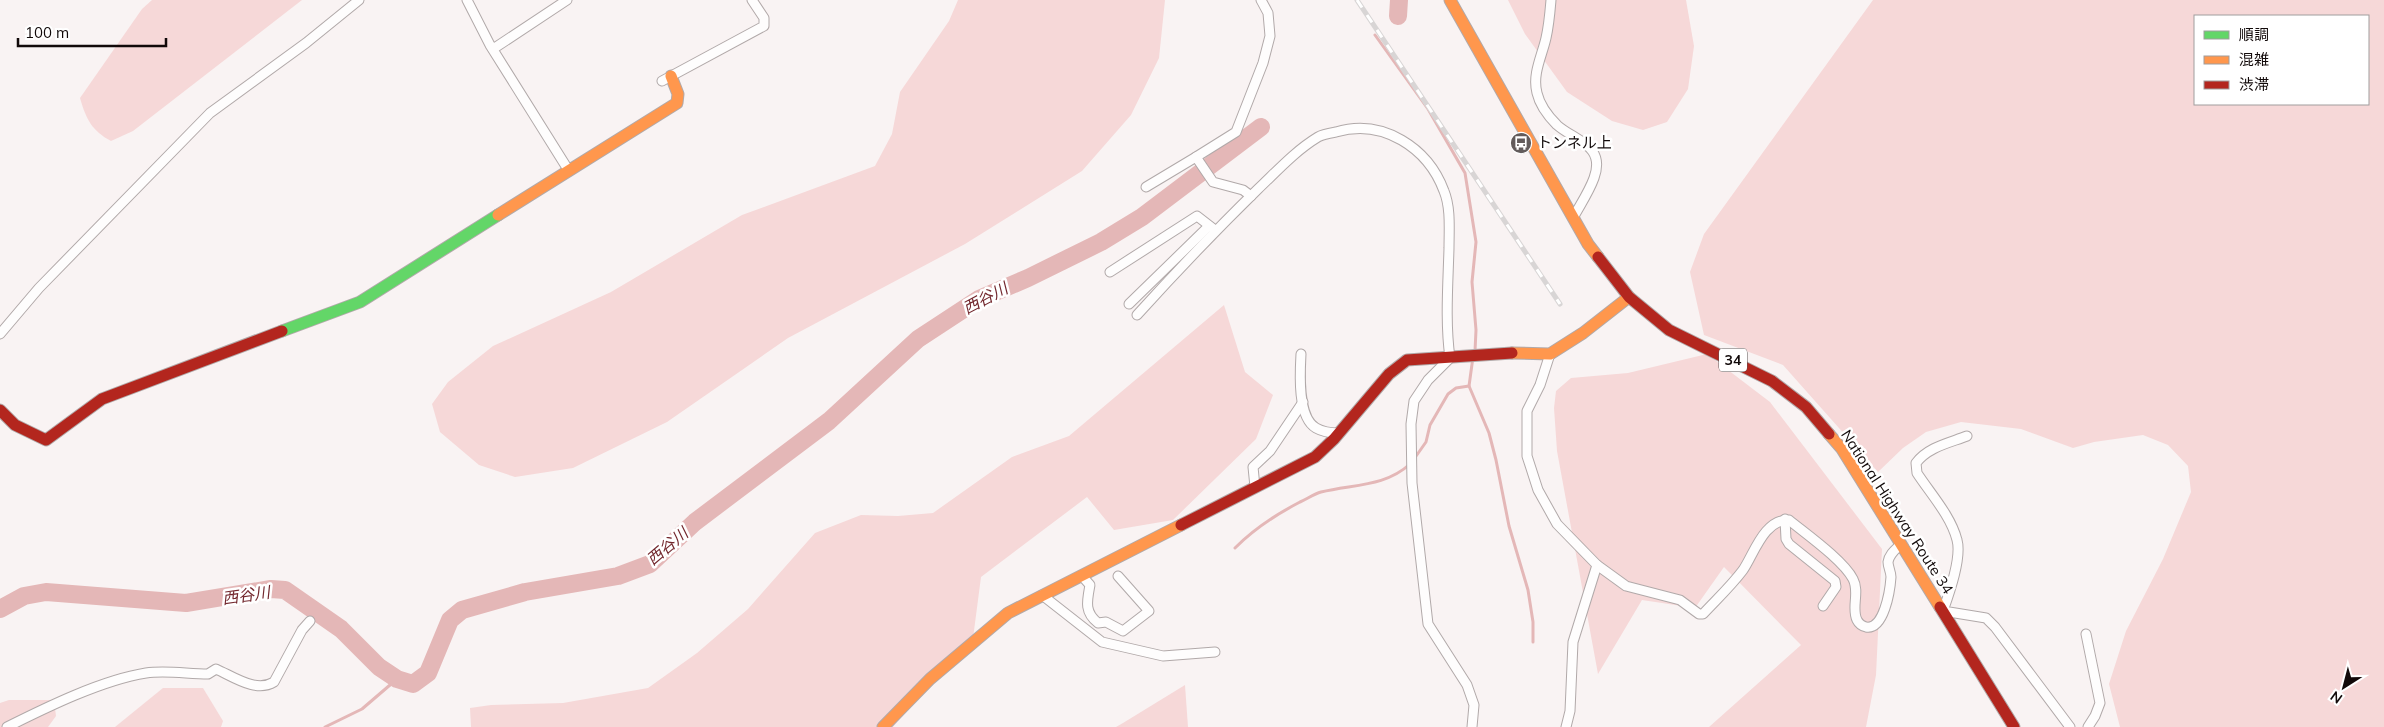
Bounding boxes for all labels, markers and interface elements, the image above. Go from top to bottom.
scale bar [18,15,165,47]
legend [2194,15,2369,105]
text: 100 m [25,23,69,42]
text: 順調 [2239,25,2269,44]
text: 混雑 [2239,50,2269,69]
text: 渋滞 [2239,75,2269,94]
bus stop icon: トンネル上 [1509,131,1533,155]
place label: トンネル上 [1537,133,1612,152]
water label: 西谷川 [959,277,1013,318]
road number: 34 [1719,348,1747,372]
street label: National Highway Route 34 [1837,426,1958,597]
water label: 西谷川 [642,522,693,569]
water label: 西谷川 [221,581,273,608]
north arrow [2319,662,2369,712]
text: N [2327,687,2346,708]

